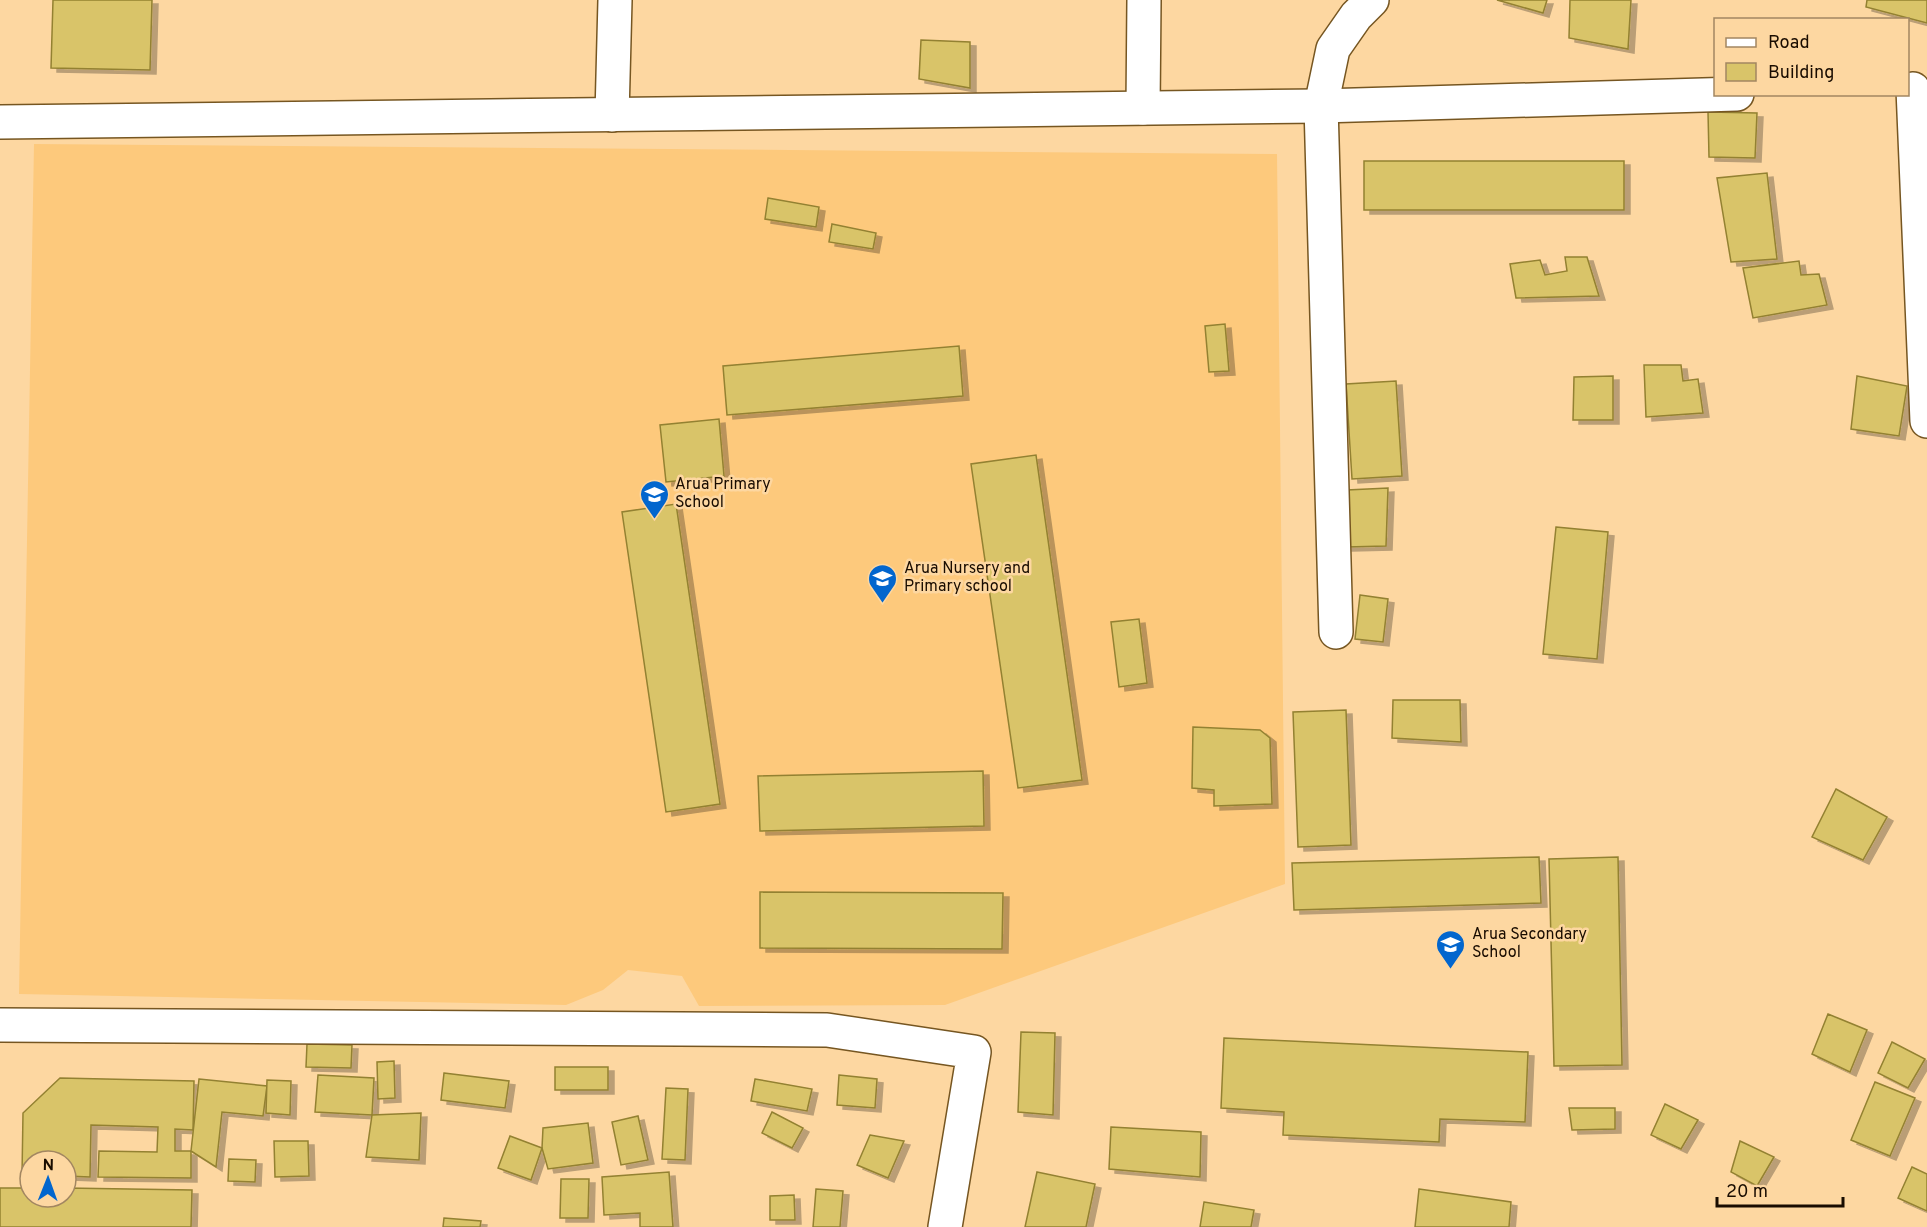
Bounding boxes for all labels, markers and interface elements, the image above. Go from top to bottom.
legend [1714,18,1909,96]
text: Road [1768,32,1810,55]
text: Building [1768,62,1834,85]
place label: Arua Primary School [675,475,771,513]
school or university icon: Arua Primary School [638,478,670,520]
place label: Arua Nursery and Primary school [904,559,1030,597]
school or university icon: Arua Nursery and Primary school [867,562,899,604]
place label: Arua Secondary School [1472,925,1587,963]
school or university icon: Arua Secondary School [1435,928,1467,970]
north arrow [18,1149,78,1209]
text: N [42,1156,54,1176]
scale bar [1717,1170,1843,1208]
text: 20 m [1726,1181,1768,1204]

